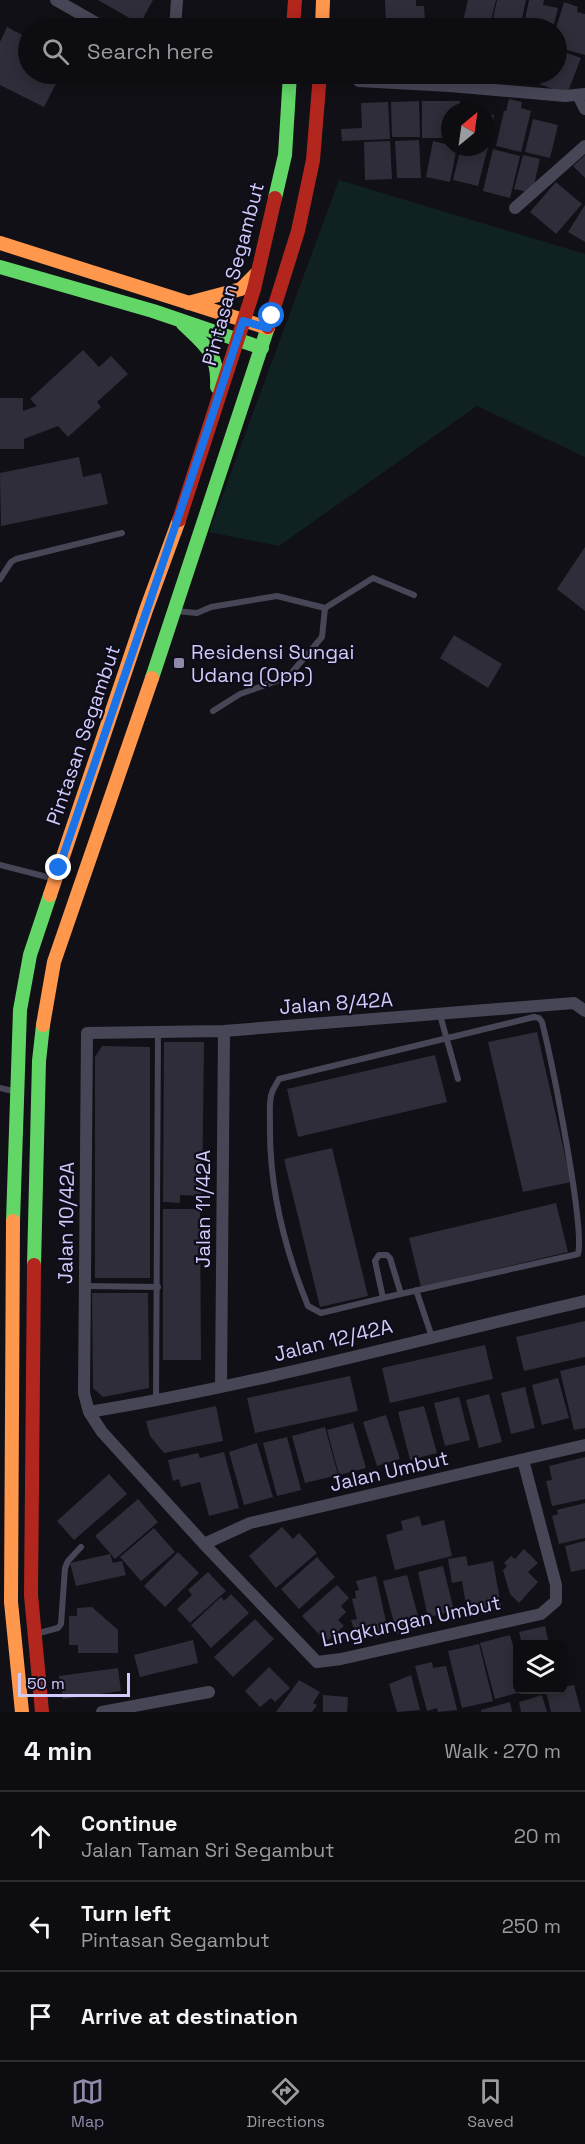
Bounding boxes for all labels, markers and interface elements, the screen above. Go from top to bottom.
search box [18,18,567,84]
icon: search [39,35,72,68]
text: Search here [87,37,214,65]
north arrow [441,102,495,156]
street label: Pintasan Segambut [196,179,270,369]
route start [258,302,284,328]
place label: Residensi Sungai Udang (Opp) [191,639,354,688]
street label: Pintasan Segambut [40,642,126,828]
marker: Residensi Sungai Udang (Opp) [172,656,186,670]
route end [45,854,71,880]
street label: Jalan 8/42A [278,986,394,1020]
street label: Jalan 11/42A [190,1150,216,1268]
street label: Jalan 10/42A [52,1161,80,1284]
street label: Jalan 12/42A [271,1313,396,1367]
street label: Jalan Umbut [327,1445,451,1497]
street label: Lingkungan Umbut [319,1589,503,1653]
map controls [513,1640,567,1694]
button: layers [513,1640,567,1694]
scale bar [18,1670,130,1698]
text: 50 m [27,1673,65,1694]
text: 4 min [24,1734,92,1768]
text: Walk · 270 m [444,1738,561,1764]
text: Continue [81,1809,177,1837]
icon: ahead [24,1820,57,1853]
text: 20 m [514,1823,561,1849]
text: Jalan Taman Sri Segambut [81,1837,335,1863]
text: Turn left [81,1899,171,1927]
icon: left [24,1910,57,1943]
text: 250 m [502,1913,561,1939]
text: Pintasan Segambut [81,1927,270,1953]
icon: arrive [24,2000,57,2033]
text: Arrive at destination [81,2002,298,2030]
tab: Map [71,2075,104,2132]
tab: Directions [247,2075,325,2132]
tab: Saved [467,2075,514,2132]

